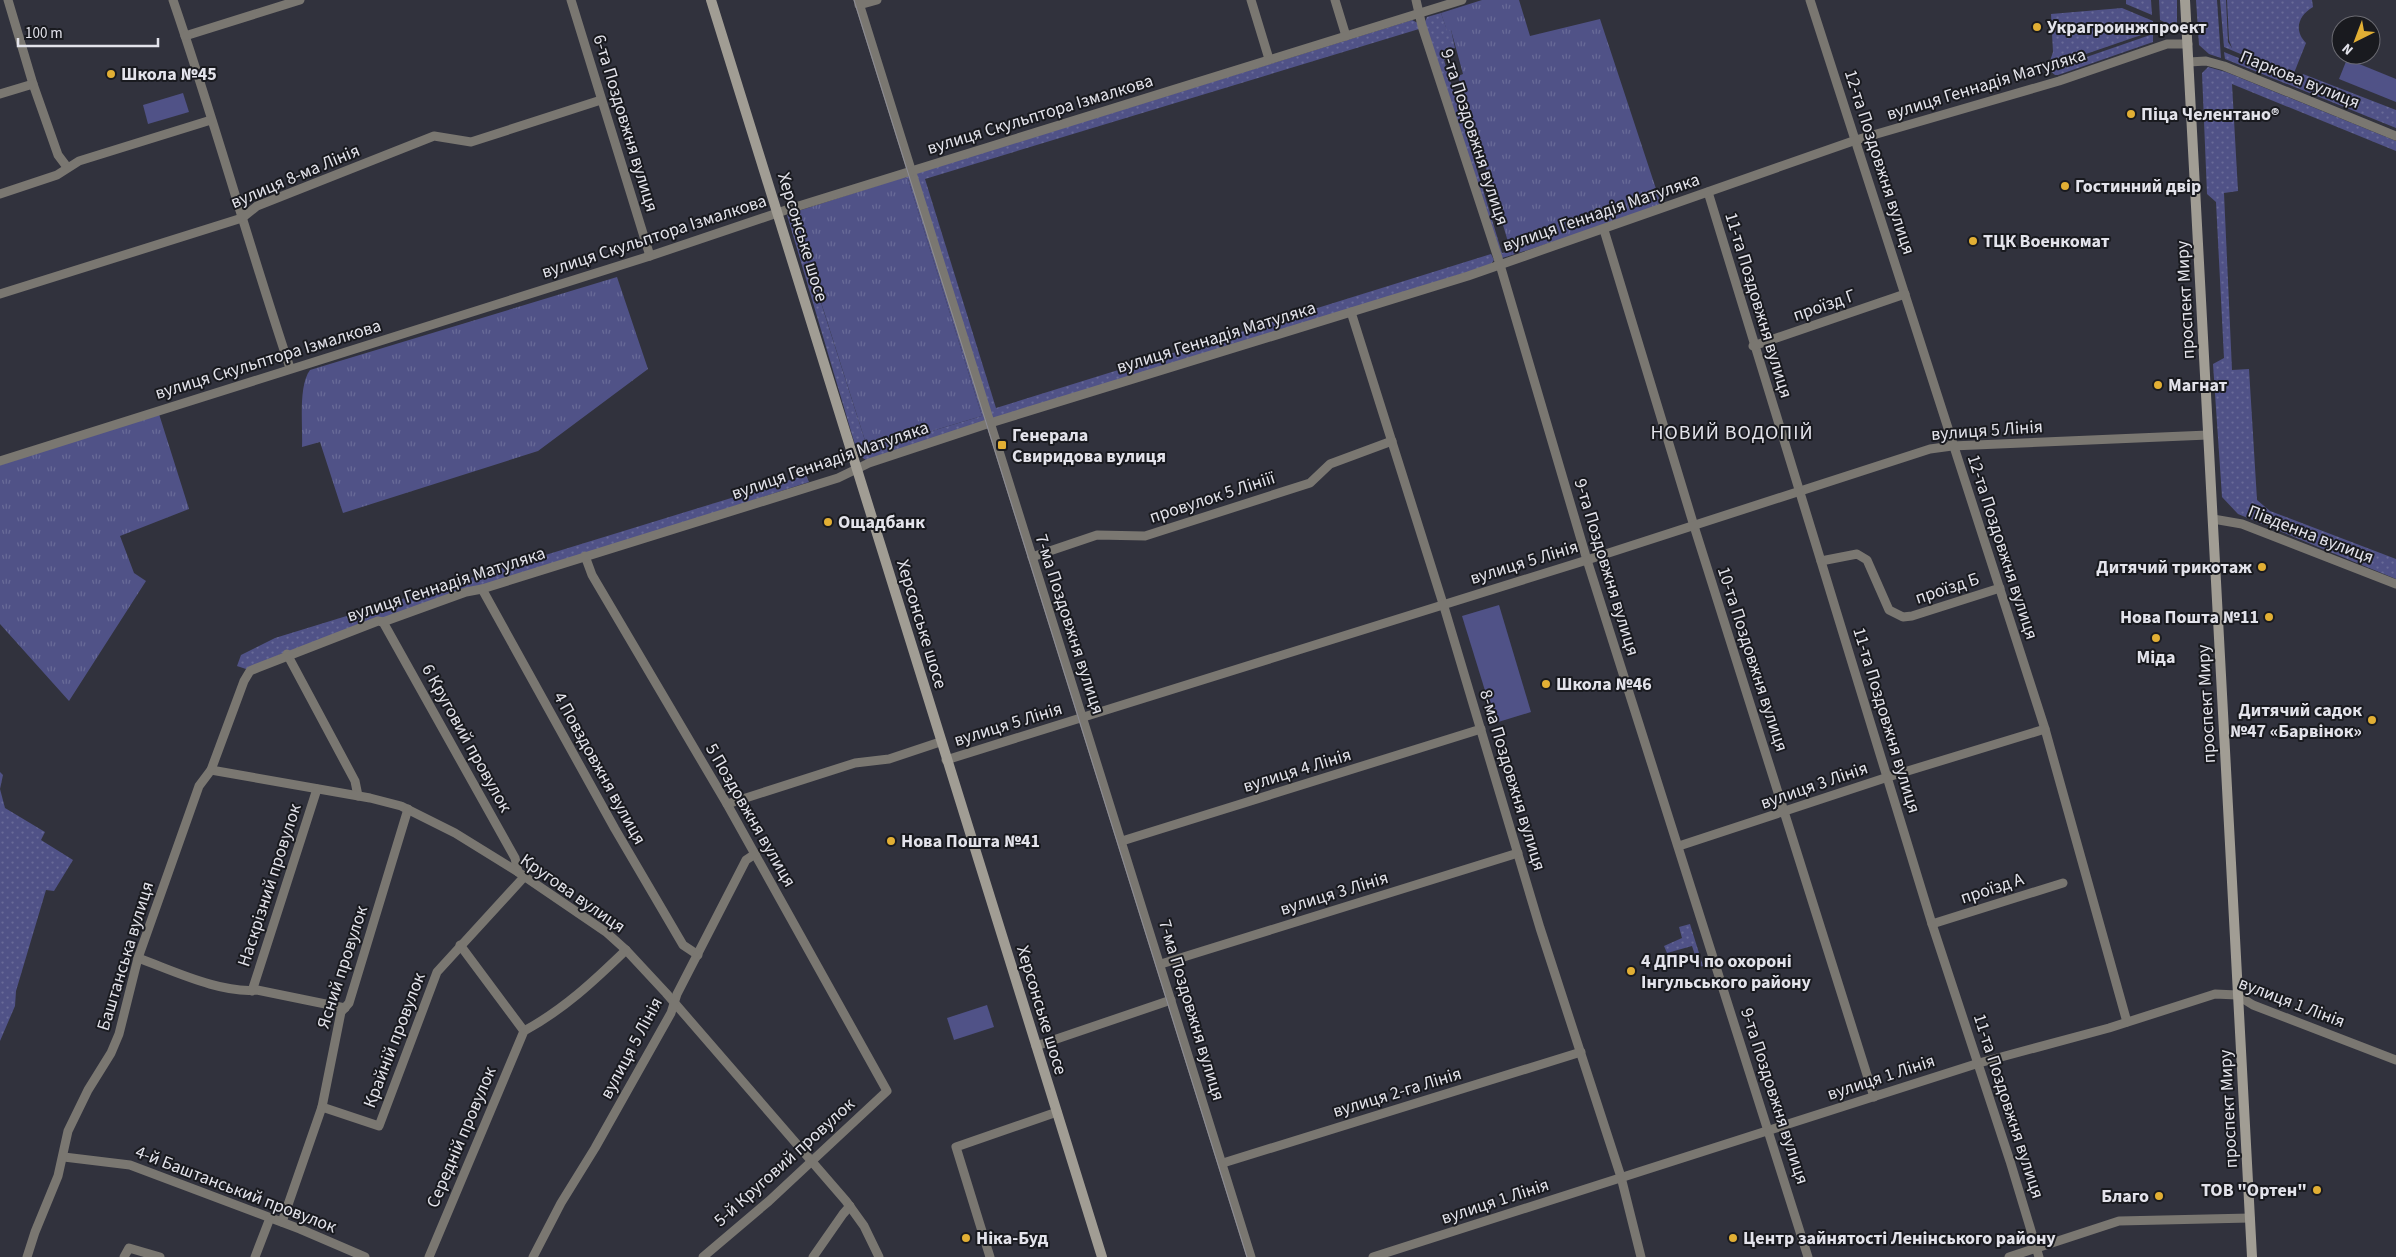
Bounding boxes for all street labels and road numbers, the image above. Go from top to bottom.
street label: 6-та Поздовжня вулиця [587,31,664,215]
street label: вулиця Геннадія Матуляка [1883,42,2089,127]
street label: Паркова вулиця [2236,44,2363,115]
street label: 9-та Поздовжня вулиця [1434,46,1515,229]
street label: 12-та Поздовжня вулиця [1838,66,1921,258]
street label: вулиця Скульптора Ізмалкова [924,68,1156,161]
street label: вулиця 8-ма Лінія [227,138,364,215]
street label: вулиця Геннадія Матуляка [1499,167,1703,258]
street label: Херсонське шосе [771,169,834,305]
street label: вулиця Скульптора Ізмалкова [538,188,770,285]
street label: 11-та Поздовжня вулиця [1718,209,1799,401]
street label: проспект Миру [2170,239,2201,360]
street label: проїзд Г [1790,283,1859,328]
street label: вулиця Геннадія Матуляка [1113,295,1319,380]
street label: вулиця Скульптора Ізмалкова [152,313,384,406]
street label: вулиця 5 Лінія [1930,414,2044,447]
street label: вулиця Геннадія Матуляка [728,415,932,506]
street label: 12-та Поздовжня вулиця [1961,451,2044,643]
street label: провулок 5 Лініії [1146,465,1279,530]
street label: 9-та Поздовжня вулиця [1568,475,1645,659]
street label: Південна вулиця [2244,499,2377,570]
street label: 7-ма Поздовжня вулиця [1029,531,1110,717]
street label: вулиця 5 Лінія [1467,534,1581,591]
street label: вулиця Геннадія Матуляка [344,541,549,628]
street label: Херсонське шосе [890,556,953,692]
street label: 10-та Поздовжня вулиця [1711,563,1794,755]
street label: проїзд Б [1912,566,1982,611]
street label: 11-та Поздовжня вулиця [1846,624,1927,816]
street label: проспект Миру [2191,643,2222,764]
street label: 6 Круговий провулок [415,660,518,817]
street label: 4 Повздовжня вулиця [547,687,652,849]
street label: 8-ма Поздовжня вулиця [1473,687,1552,874]
street label: вулиця 5 Лінія [951,696,1065,753]
street label: 5 Поздовжня вулиця [699,739,802,892]
street label: вулиця 4 Лінія [1240,742,1354,799]
street label: вулиця 3 Лінія [1757,755,1871,816]
street label: Наскрізний провулок [231,800,308,970]
street label: Кругова вулиця [515,848,630,939]
street label: вулиця 3 Лінія [1277,865,1391,922]
street label: проїзд А [1957,866,2027,910]
street label: Баштанська вулиця [91,878,160,1034]
street label: Ясний провулок [311,902,374,1032]
street label: 7-ма Поздовжня вулиця [1152,917,1231,1104]
street label: Херсонське шосе [1010,942,1073,1078]
street label: Крайній провулок [357,969,432,1111]
street label: вулиця 1 Лінія [2235,971,2349,1034]
street label: вулиця 5 Лінія [594,993,669,1104]
street label: 9-та Поздовжня вулиця [1734,1005,1815,1188]
street label: 11-та Поздовжня вулиця [1967,1010,2050,1202]
street label: вулиця 1 Лінія [1824,1048,1938,1107]
street label: проспект Миру [2213,1048,2244,1169]
street label: вулиця 2-га Лінія [1330,1061,1465,1124]
street label: Середній провулок [420,1063,503,1212]
street label: 5-й Круговий провулок [708,1092,860,1232]
street label: 4-й Баштанський провулок [132,1140,340,1239]
street label: вулиця 1 Лінія [1438,1172,1552,1231]

